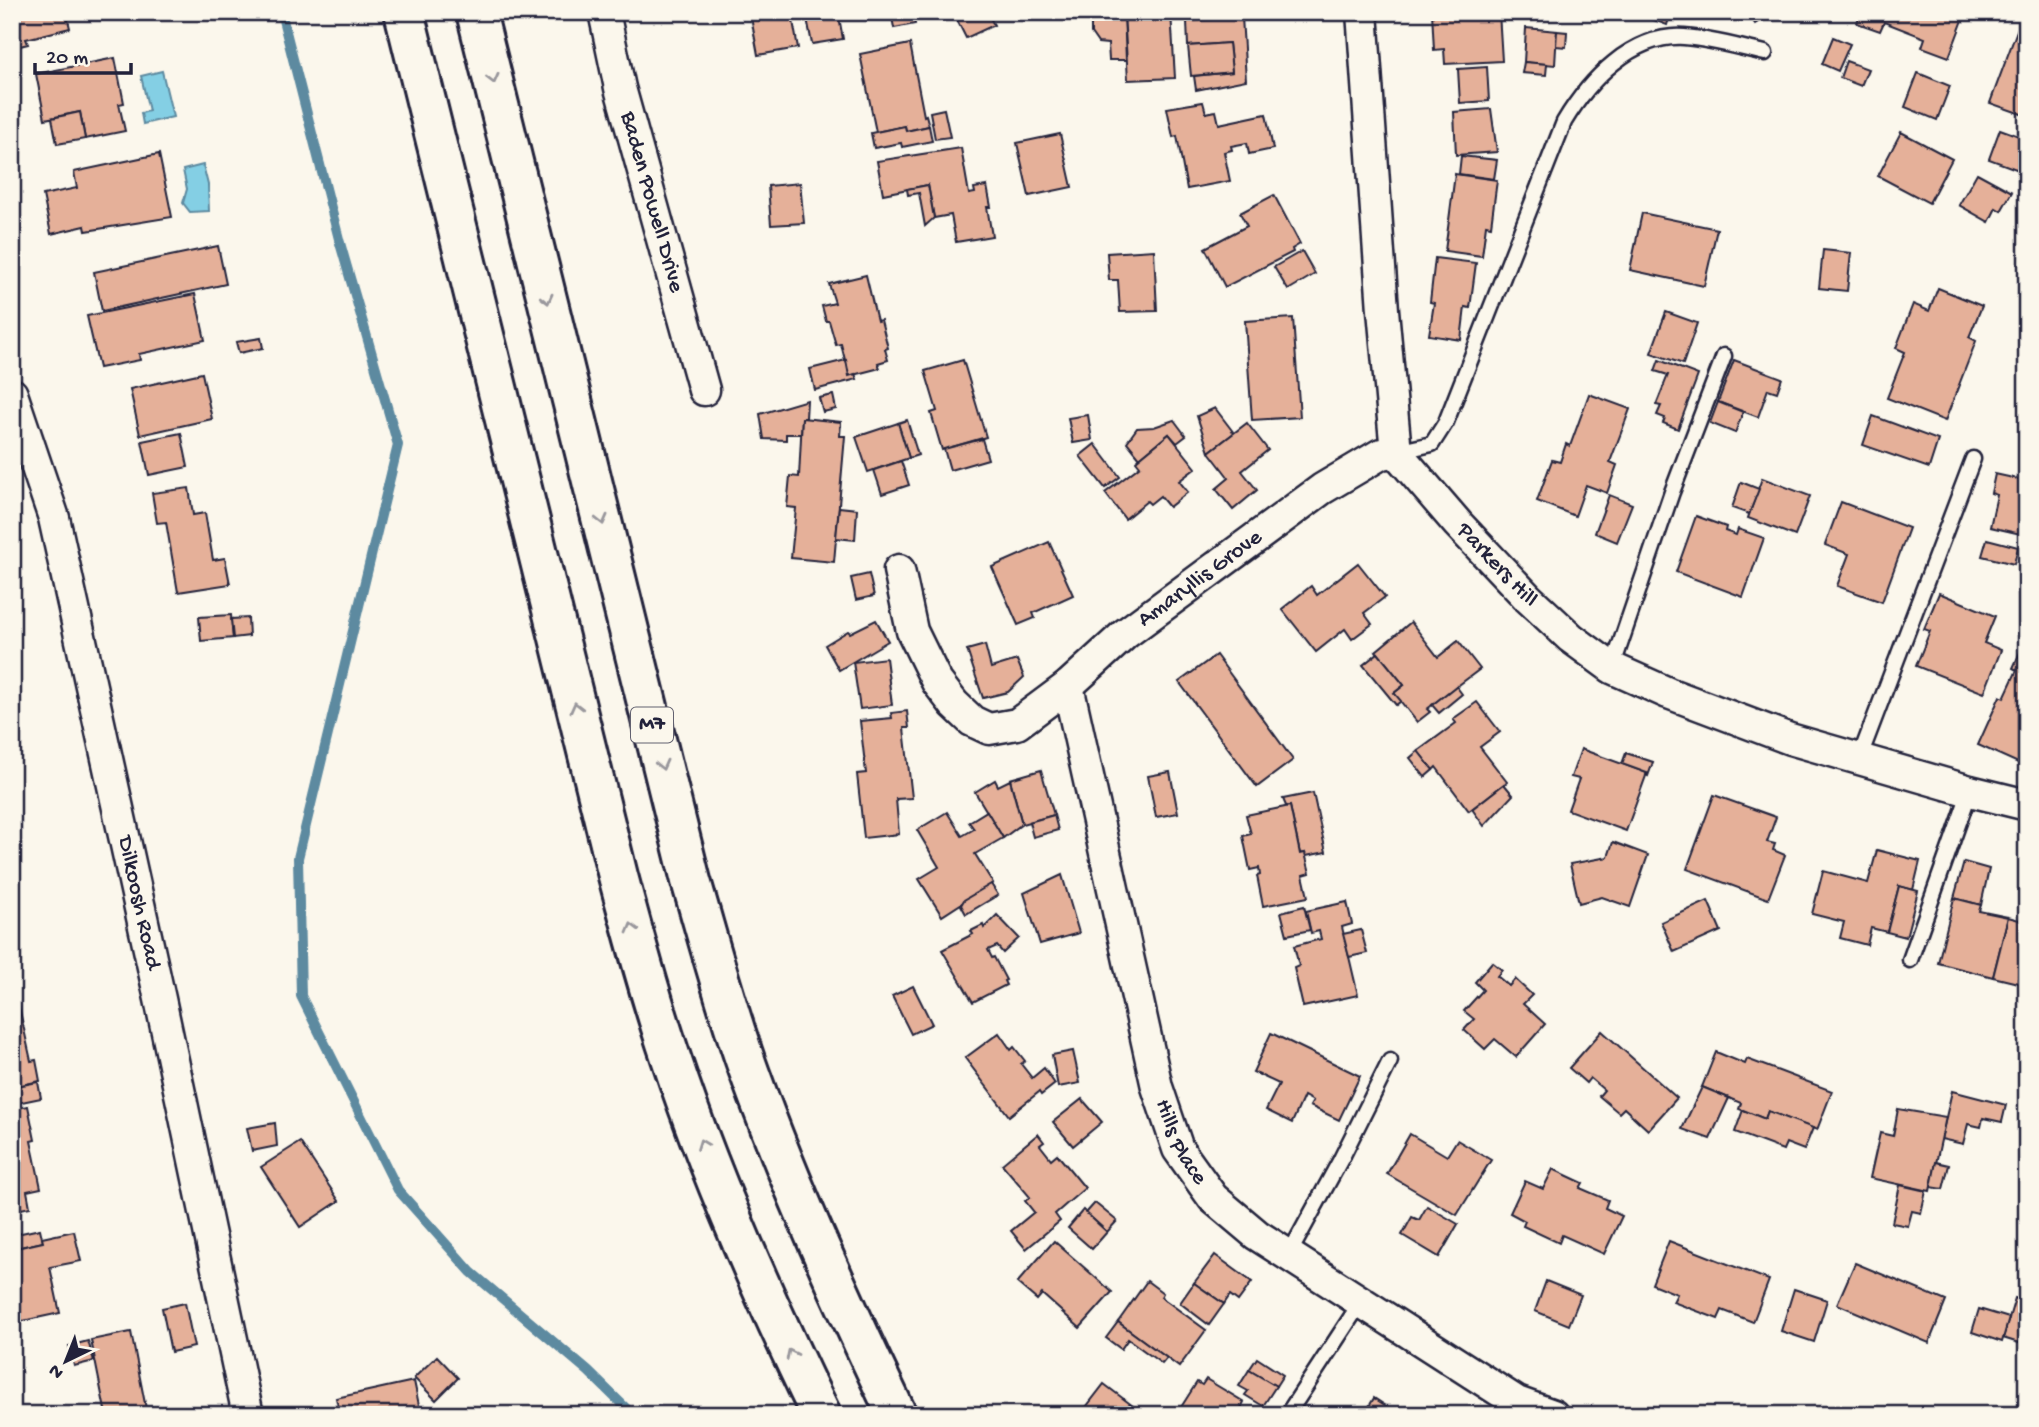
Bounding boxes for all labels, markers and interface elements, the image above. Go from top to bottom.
scale bar [35,32,131,76]
text: 20 m [46,47,88,72]
one-way arrow [485,72,499,84]
street label: Baden Powell Drive [613,108,690,297]
one-way arrow [539,293,553,305]
one-way arrow [594,514,608,526]
street label: Parkers Hill [1450,517,1543,613]
street label: Amaryllis Grove [1133,523,1269,633]
one-way arrow [570,701,584,713]
road number: M7 [631,708,673,742]
one-way arrow [654,759,668,771]
street label: Dilkoosh Road [111,832,167,974]
one-way arrow [626,922,640,934]
street label: Hills Place [1149,1096,1213,1191]
one-way arrow [697,1139,711,1151]
north arrow [32,1326,102,1396]
one-way arrow [786,1349,800,1361]
text: N [44,1358,69,1384]

